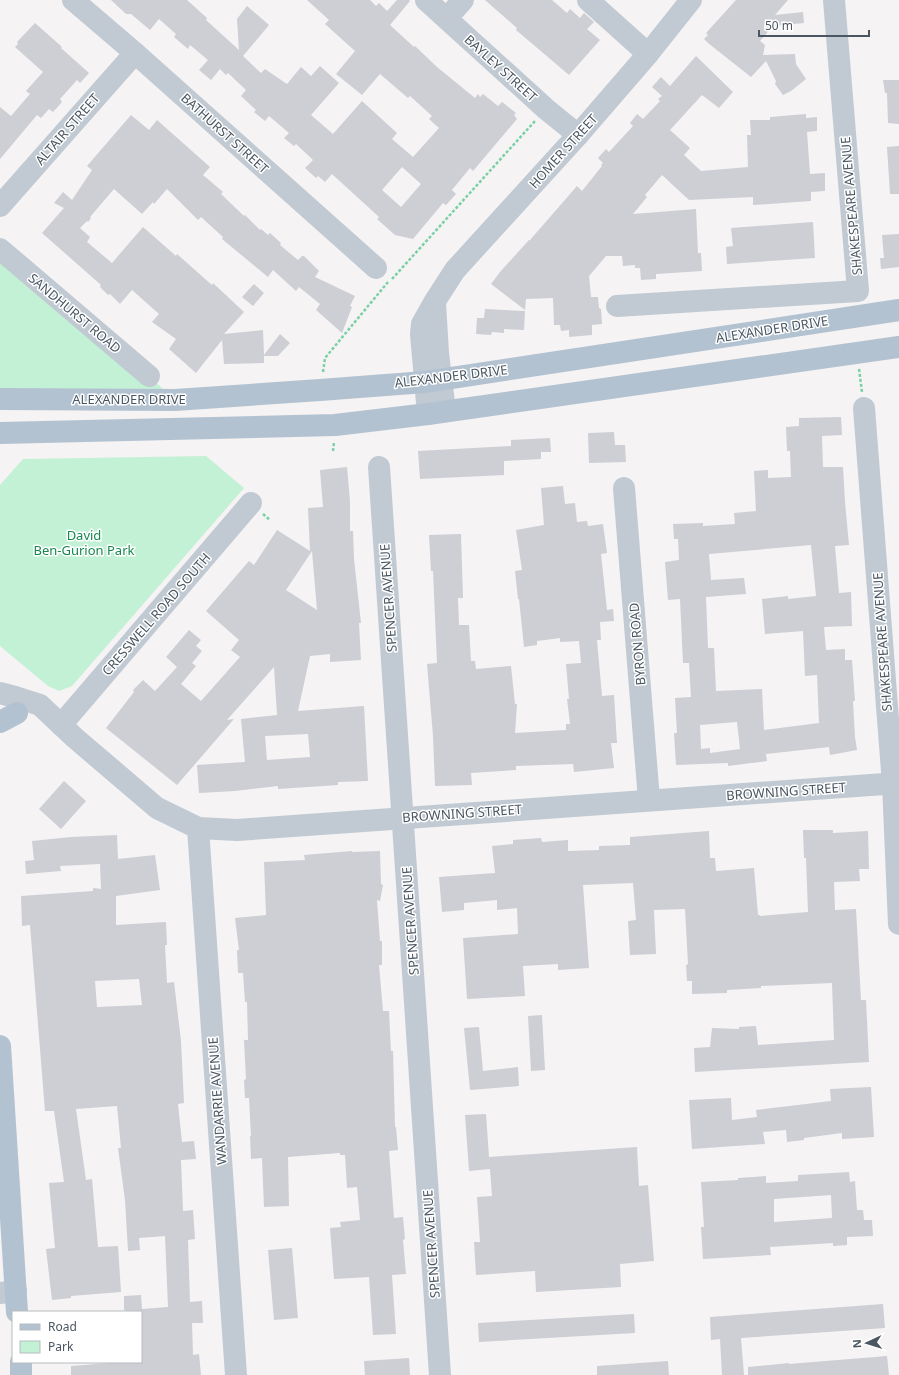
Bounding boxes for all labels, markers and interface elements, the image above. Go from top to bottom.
scale bar [759,12,869,38]
text: 50 m [765,17,793,34]
street label: BAYLEY STREET [461,30,542,106]
street label: ALTAIR STREET [31,89,104,169]
street label: BATHURST STREET [177,89,273,178]
street label: HOMER STREET [525,109,602,192]
street label: SHAKESPEARE AVENUE [836,136,866,276]
street label: SANDHURST ROAD [25,269,125,357]
street label: ALEXANDER DRIVE [715,311,829,347]
street label: ALEXANDER DRIVE [394,360,508,392]
street label: ALEXANDER DRIVE [72,390,186,408]
park label: David Ben-Gurion Park [34,526,135,559]
street label: SPENCER AVENUE [375,543,401,653]
street label: CRESSWELL ROAD SOUTH [98,549,214,679]
street label: SHAKESPEARE AVENUE [868,572,896,712]
street label: BYRON ROAD [624,602,650,686]
street label: BROWNING STREET [726,778,847,804]
street label: BROWNING STREET [402,800,523,826]
street label: SPENCER AVENUE [397,866,423,976]
street label: WANDARRIE AVENUE [204,1037,230,1165]
street label: SPENCER AVENUE [418,1189,444,1299]
legend [12,1311,142,1363]
text: Road [48,1318,77,1335]
north arrow [847,1323,887,1363]
text: Park [48,1338,74,1355]
text: N [849,1339,864,1349]

